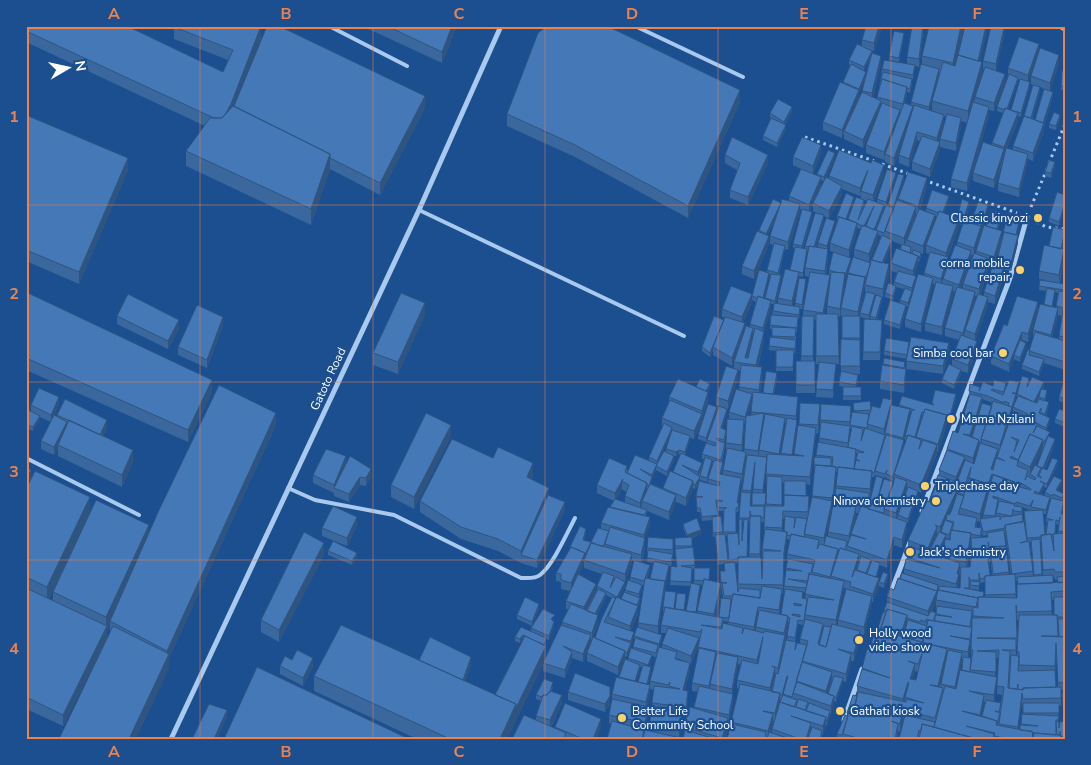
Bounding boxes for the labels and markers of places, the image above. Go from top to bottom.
place label: Classic kinyozi [950,210,1028,226]
marker: Classic kinyozi [1032,212,1044,224]
place label: corna mobile repair [941,255,1011,285]
marker: corna mobile repair [1014,264,1026,276]
place label: Simba cool bar [913,345,994,361]
marker: Simba cool bar [997,347,1009,359]
place label: Mama Nzilani [961,411,1034,427]
marker: Mama Nzilani [945,413,957,425]
place label: Triplechase day [935,478,1020,494]
marker: Triplechase day [919,480,931,492]
place label: Ninova chemistry [833,493,927,509]
marker: Ninova chemistry [930,495,942,507]
place label: Jack's chemistry [919,544,1007,560]
marker: Jack's chemistry [904,546,916,558]
place label: Holly wood video show [869,625,931,655]
marker: Holly wood video show [853,634,865,646]
place label: Better Life Community School [632,703,734,733]
place label: Gathati kiosk [850,703,921,719]
marker: Gathati kiosk [834,705,846,717]
marker: Better Life Community School [616,712,628,724]

